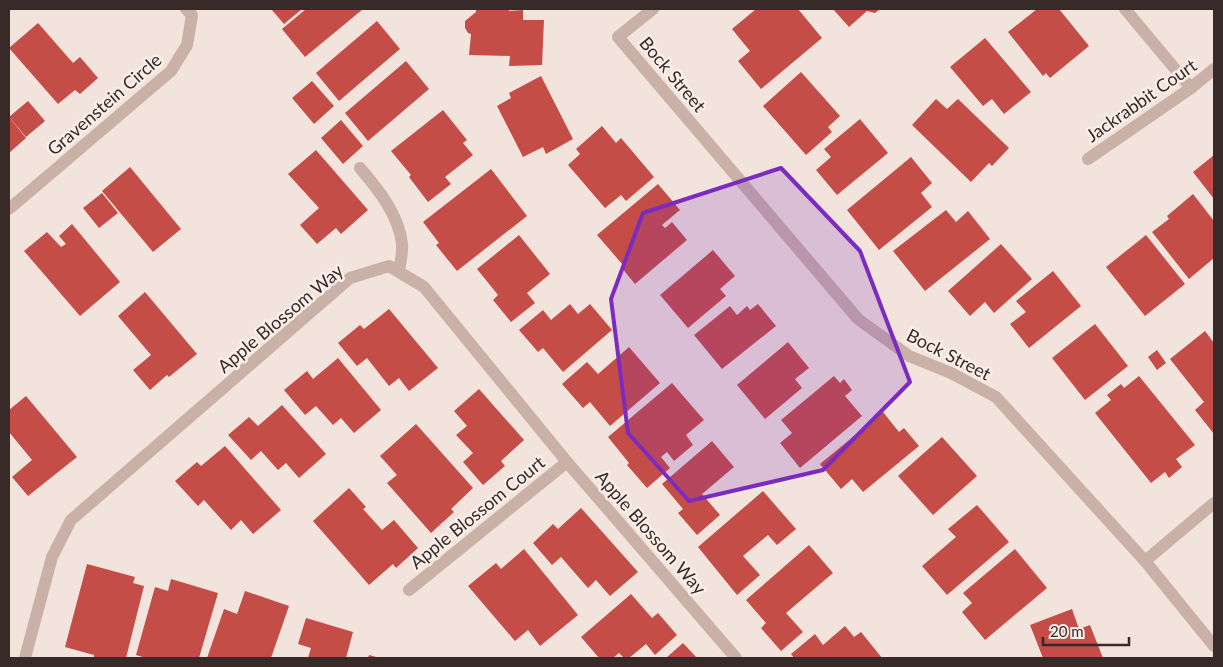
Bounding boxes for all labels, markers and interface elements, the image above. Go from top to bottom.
street label: Bock Street [635,32,711,117]
street label: Gravenstein Circle [42,48,166,160]
street label: Jackrabbit Court [1081,53,1201,146]
street label: Apple Blossom Way [213,259,348,377]
street label: Bock Street [903,323,995,385]
street label: Apple Blossom Court [405,451,549,573]
street label: Apple Blossom Way [591,465,711,599]
scale bar [1043,614,1129,646]
text: 20 m [1050,622,1084,640]

